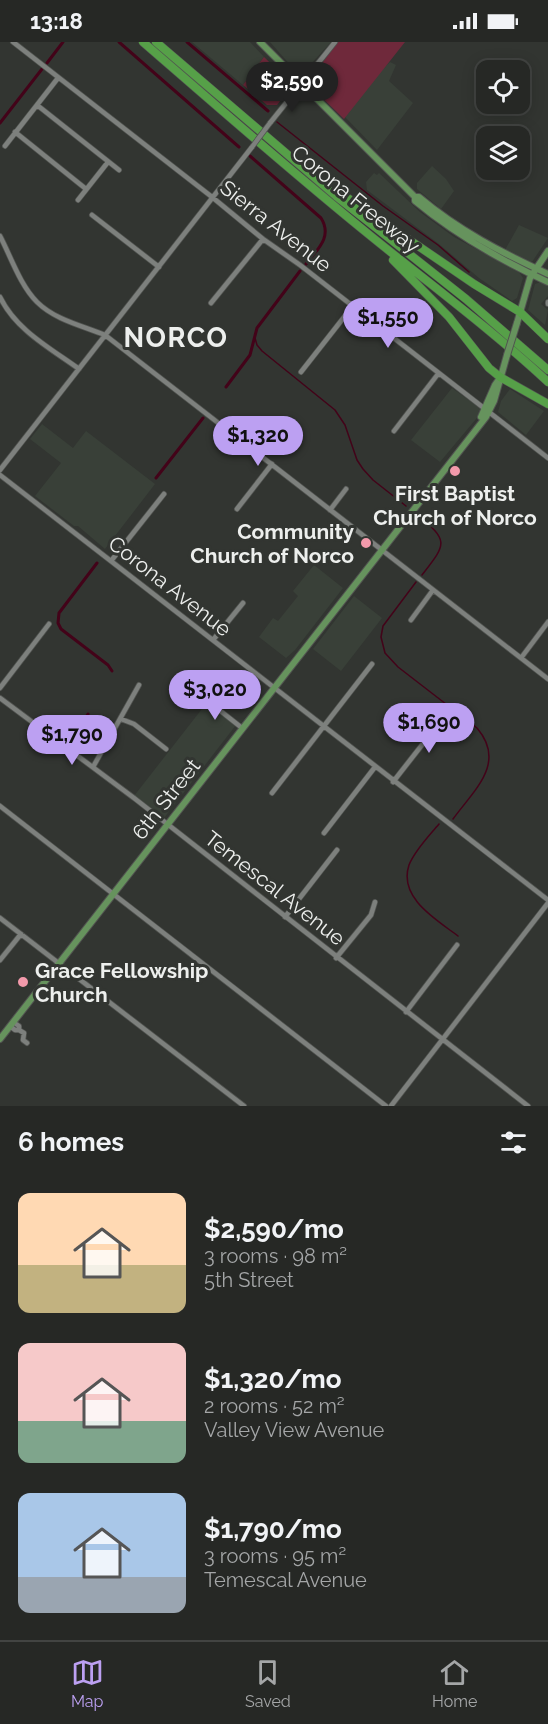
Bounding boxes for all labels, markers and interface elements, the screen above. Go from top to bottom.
text: 13:18 [30,8,83,34]
map controls [476,60,530,180]
button: locate [476,60,530,114]
pin: $2,590 [243,62,341,113]
text: $2,590 [260,69,324,93]
button: layers [476,126,530,180]
street label: Corona Freeway [287,140,425,258]
street label: Sierra Avenue [215,175,337,277]
pin: $1,550 [339,298,437,349]
text: $1,550 [357,305,419,329]
district label: NORCO [123,322,229,353]
pin: $1,320 [209,416,307,467]
text: $1,320 [227,423,289,447]
marker: First Baptist Church of Norco [448,464,462,478]
place label: First Baptist Church of Norco [373,481,537,530]
place label: Community Church of Norco [190,519,354,568]
street label: Corona Avenue [104,530,236,642]
marker: Community Church of Norco [359,536,373,550]
pin: $3,020 [166,670,264,721]
text: $3,020 [183,677,247,701]
pin: $1,690 [380,703,478,754]
text: $1,690 [397,710,461,734]
pin: $1,790 [23,715,121,766]
text: $1,790 [41,722,103,746]
street label: 6th Street [127,754,205,844]
street label: Temescal Avenue [200,826,350,950]
place label: Grace Fellowship Church [35,958,208,1007]
marker: Grace Fellowship Church [16,975,30,989]
icon: filters [497,1126,530,1159]
text: 6 homes [18,1127,124,1157]
text: $2,590/mo [204,1214,344,1244]
icon: home [66,1217,138,1289]
text: 3 rooms · 98 m² [204,1244,347,1268]
text: 5th Street [204,1268,294,1292]
text: $1,320/mo [204,1364,342,1394]
icon: home [66,1367,138,1439]
text: 2 rooms · 52 m² [204,1394,345,1418]
text: Valley View Avenue [204,1418,384,1442]
text: $1,790/mo [204,1514,342,1544]
icon: home [66,1517,138,1589]
text: 3 rooms · 95 m² [204,1544,346,1568]
text: Temescal Avenue [204,1568,367,1592]
tab: Map [71,1656,104,1711]
tab: Saved [245,1656,291,1711]
tab: Home [432,1656,477,1711]

